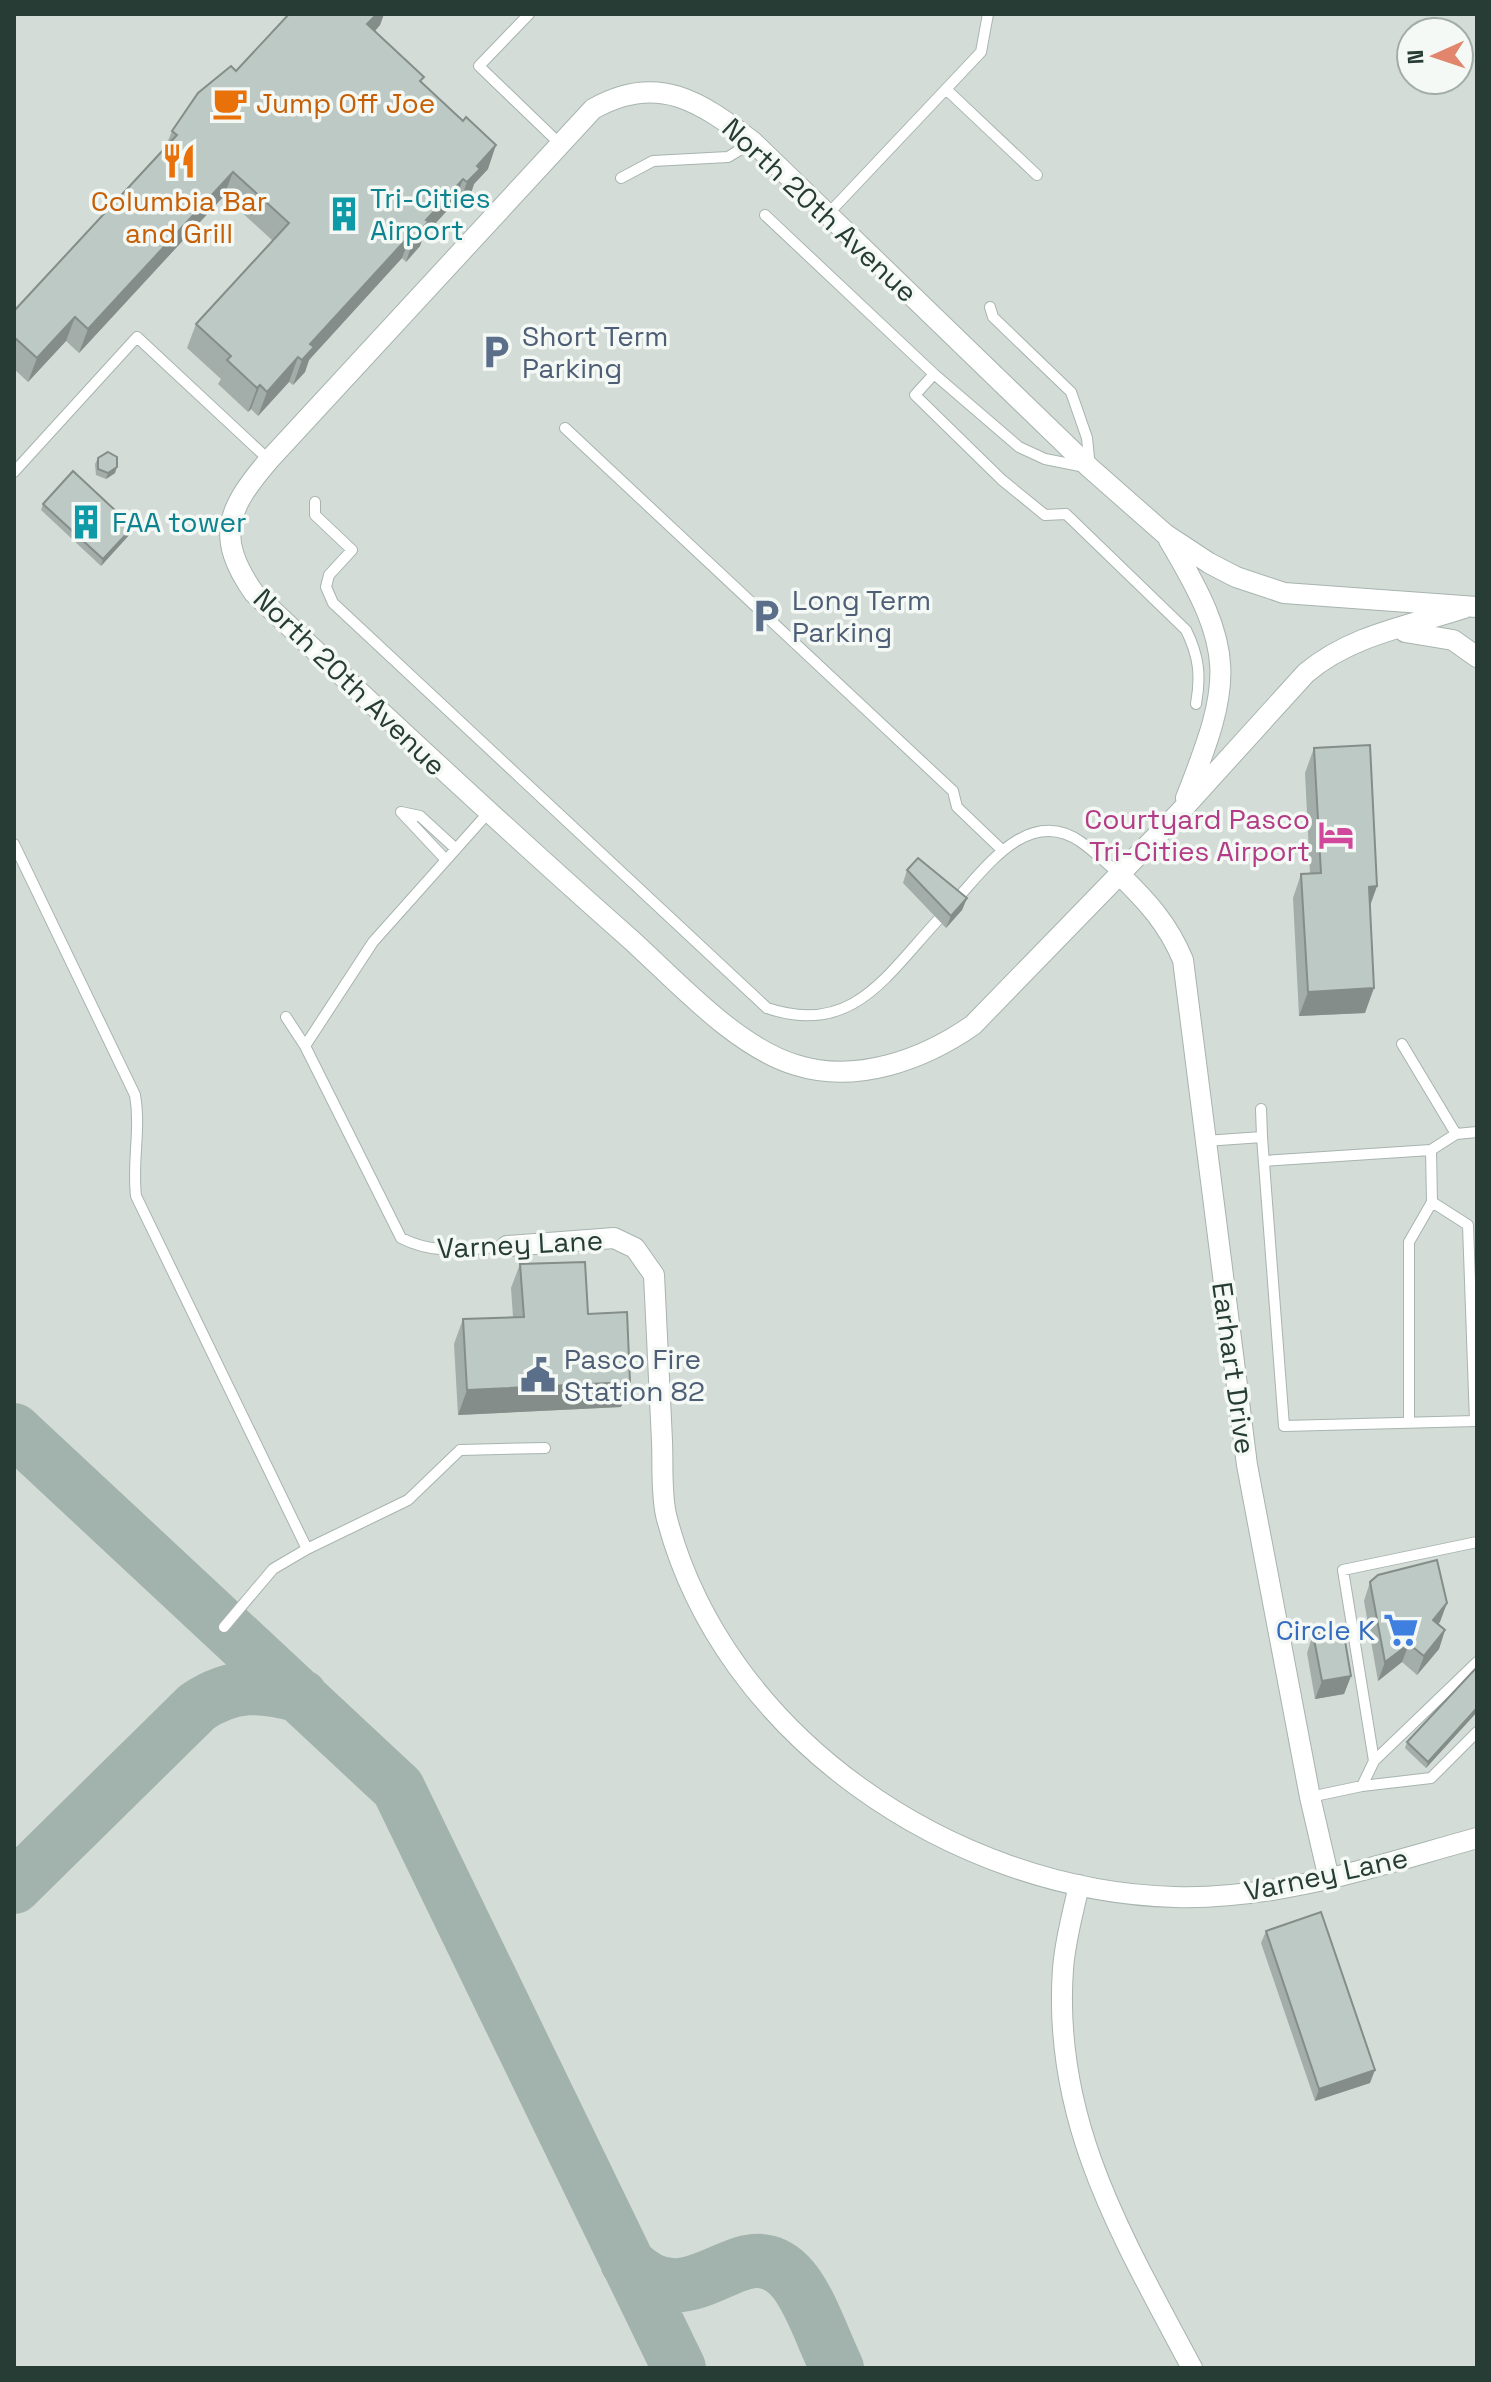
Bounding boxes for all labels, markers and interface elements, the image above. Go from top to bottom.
north arrow [1395,16,1475,96]
text: N [1401,49,1429,65]
cafe icon: Jump Off Joe [211,84,249,122]
place label: Jump Off Joe [256,85,435,121]
street label: North 20th Avenue [715,110,925,310]
restaurant icon: Columbia Bar and Grill [160,142,198,180]
place label: Tri-Cities Airport [370,180,490,248]
place label: Columbia Bar and Grill [91,183,267,251]
building icon: Tri-Cities Airport [325,195,363,233]
place label: Short Term Parking [522,318,668,386]
parking icon: Short Term Parking [477,333,515,371]
building icon: FAA tower [67,503,105,541]
place label: FAA tower [112,504,247,540]
street label: North 20th Avenue [246,581,454,783]
place label: Long Term Parking [792,582,931,650]
parking icon: Long Term Parking [747,597,785,635]
place label: Courtyard Pasco Tri-Cities Airport [1084,801,1310,869]
hotel icon: Courtyard Pasco Tri-Cities Airport [1317,816,1355,854]
street label: Varney Lane [436,1222,604,1266]
street label: Earhart Drive [1204,1280,1264,1456]
place label: Pasco Fire Station 82 [564,1341,705,1409]
public building icon: Pasco Fire Station 82 [519,1356,557,1394]
supermarket icon: Circle K [1382,1611,1420,1649]
place label: Circle K [1276,1612,1375,1648]
street label: Varney Lane [1241,1839,1411,1909]

